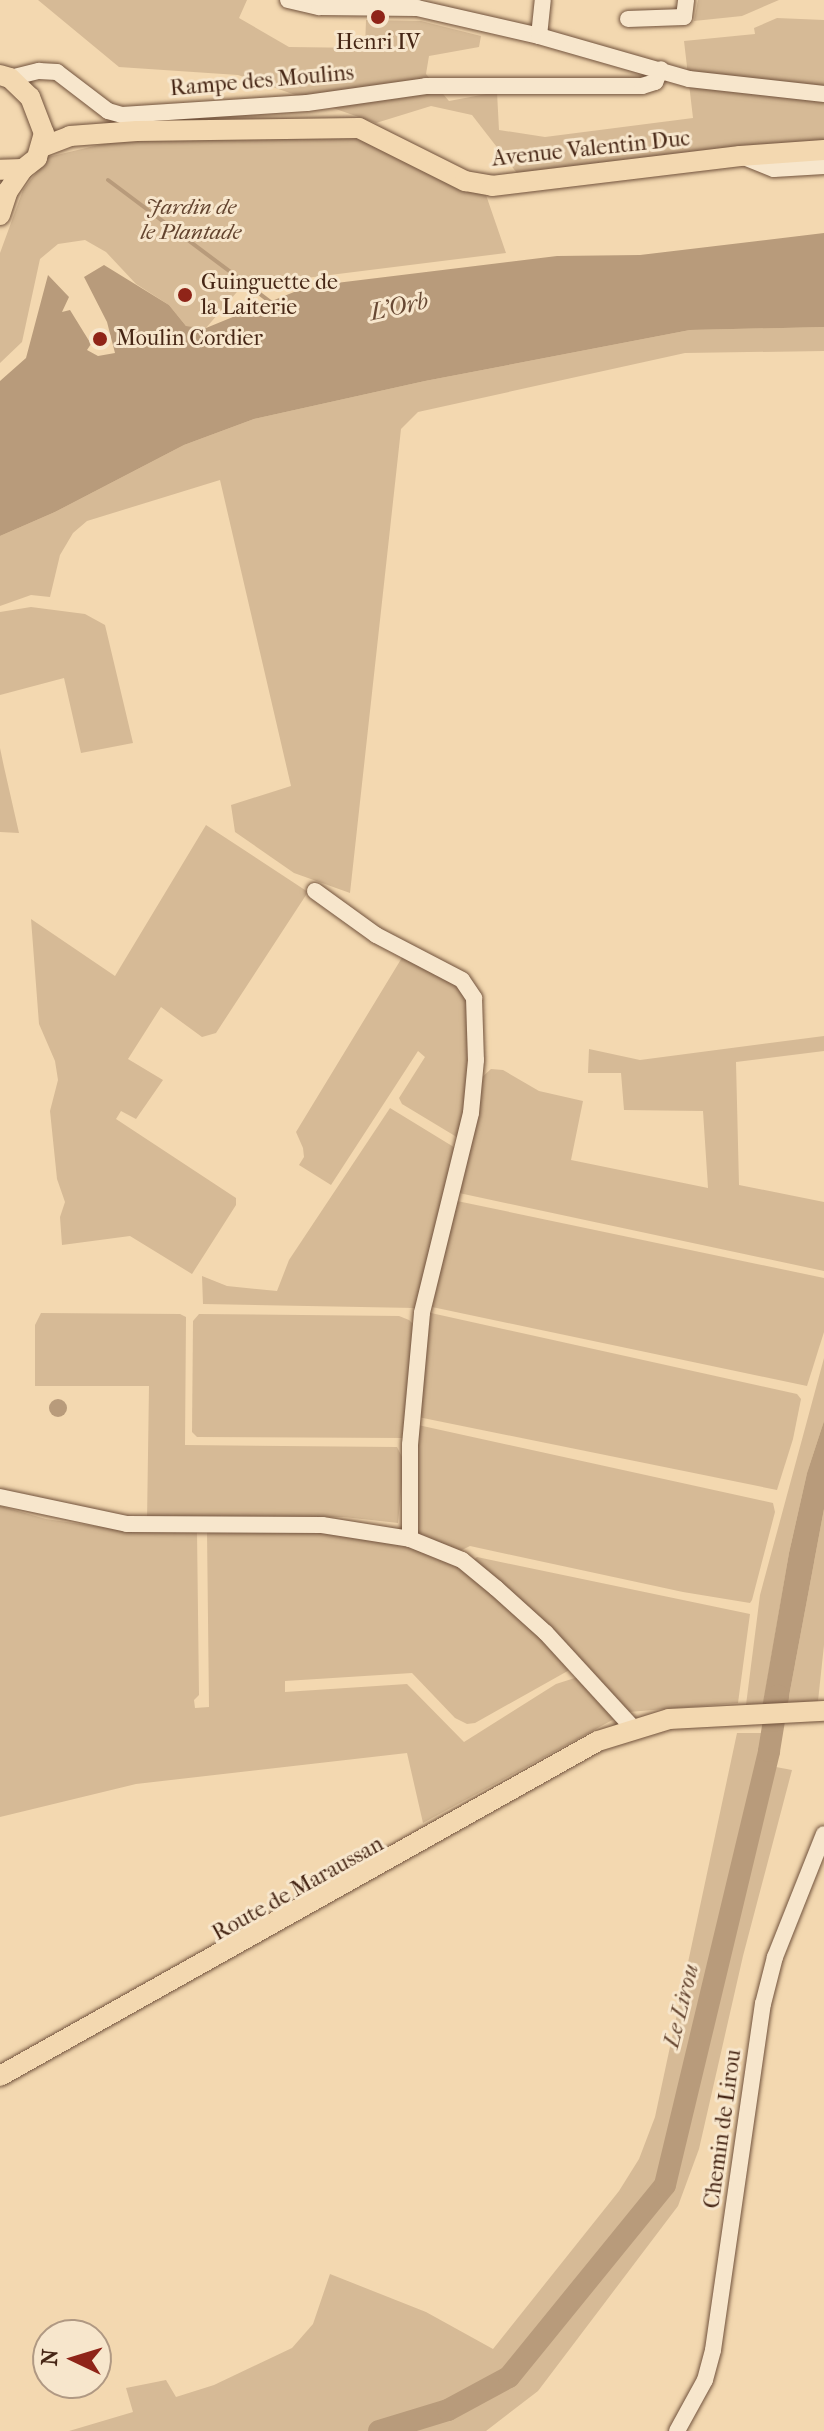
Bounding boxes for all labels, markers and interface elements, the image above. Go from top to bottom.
marker: Henri IV [369,8,387,26]
place label: Henri IV [336,30,420,56]
street label: Rampe des Moulins [169,60,355,102]
street label: Avenue Valentin Duc [491,125,691,173]
park label: Jardin de le Plantade [141,194,241,246]
place label: Guinguette de la Laiterie [201,269,338,320]
marker: Guinguette de la Laiterie [176,286,194,304]
water label: L'Orb [367,287,431,327]
place label: Moulin Cordier [116,326,263,352]
marker: Moulin Cordier [91,330,109,348]
street label: Route de Maraussan [208,1831,388,1947]
water label: Le Lirou [657,1961,705,2051]
street label: Chemin de Lirou [699,2048,747,2210]
north arrow [32,2319,112,2399]
text: N [37,2348,64,2367]

